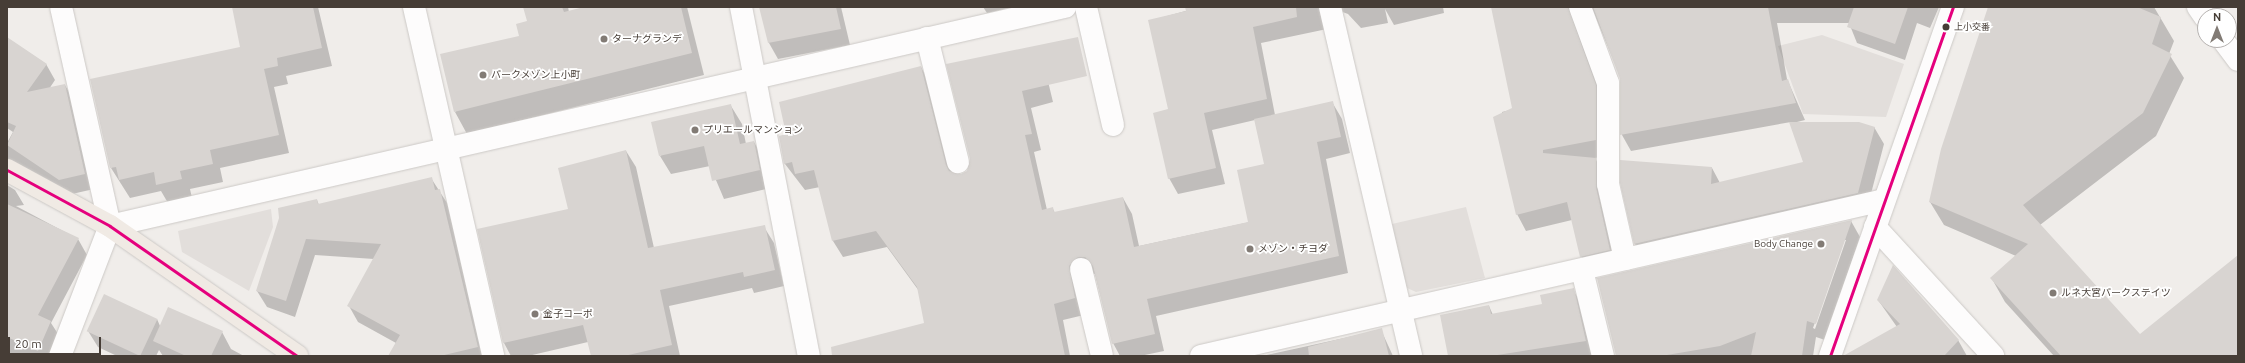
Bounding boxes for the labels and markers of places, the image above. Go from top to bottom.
marker: 上小交番 [1941,22,1951,32]
place label: 上小交番 [1954,22,1990,32]
place label: ターナグランデ [612,33,682,45]
marker: ターナグランデ [599,34,609,44]
place label: パークメゾン上小町 [491,69,581,81]
marker: パークメゾン上小町 [478,70,488,80]
place label: プリエールマンション [703,124,803,136]
marker: プリエールマンション [690,125,700,135]
place label: Body Change [1754,238,1813,250]
marker: Body Change [1816,239,1826,249]
place label: メゾン・チヨダ [1258,243,1328,255]
marker: メゾン・チヨダ [1245,244,1255,254]
place label: ルネ大宮パークステイツ [2061,287,2171,299]
marker: ルネ大宮パークステイツ [2048,288,2058,298]
place label: 金子コーポ [543,308,593,320]
marker: 金子コーポ [530,309,540,319]

